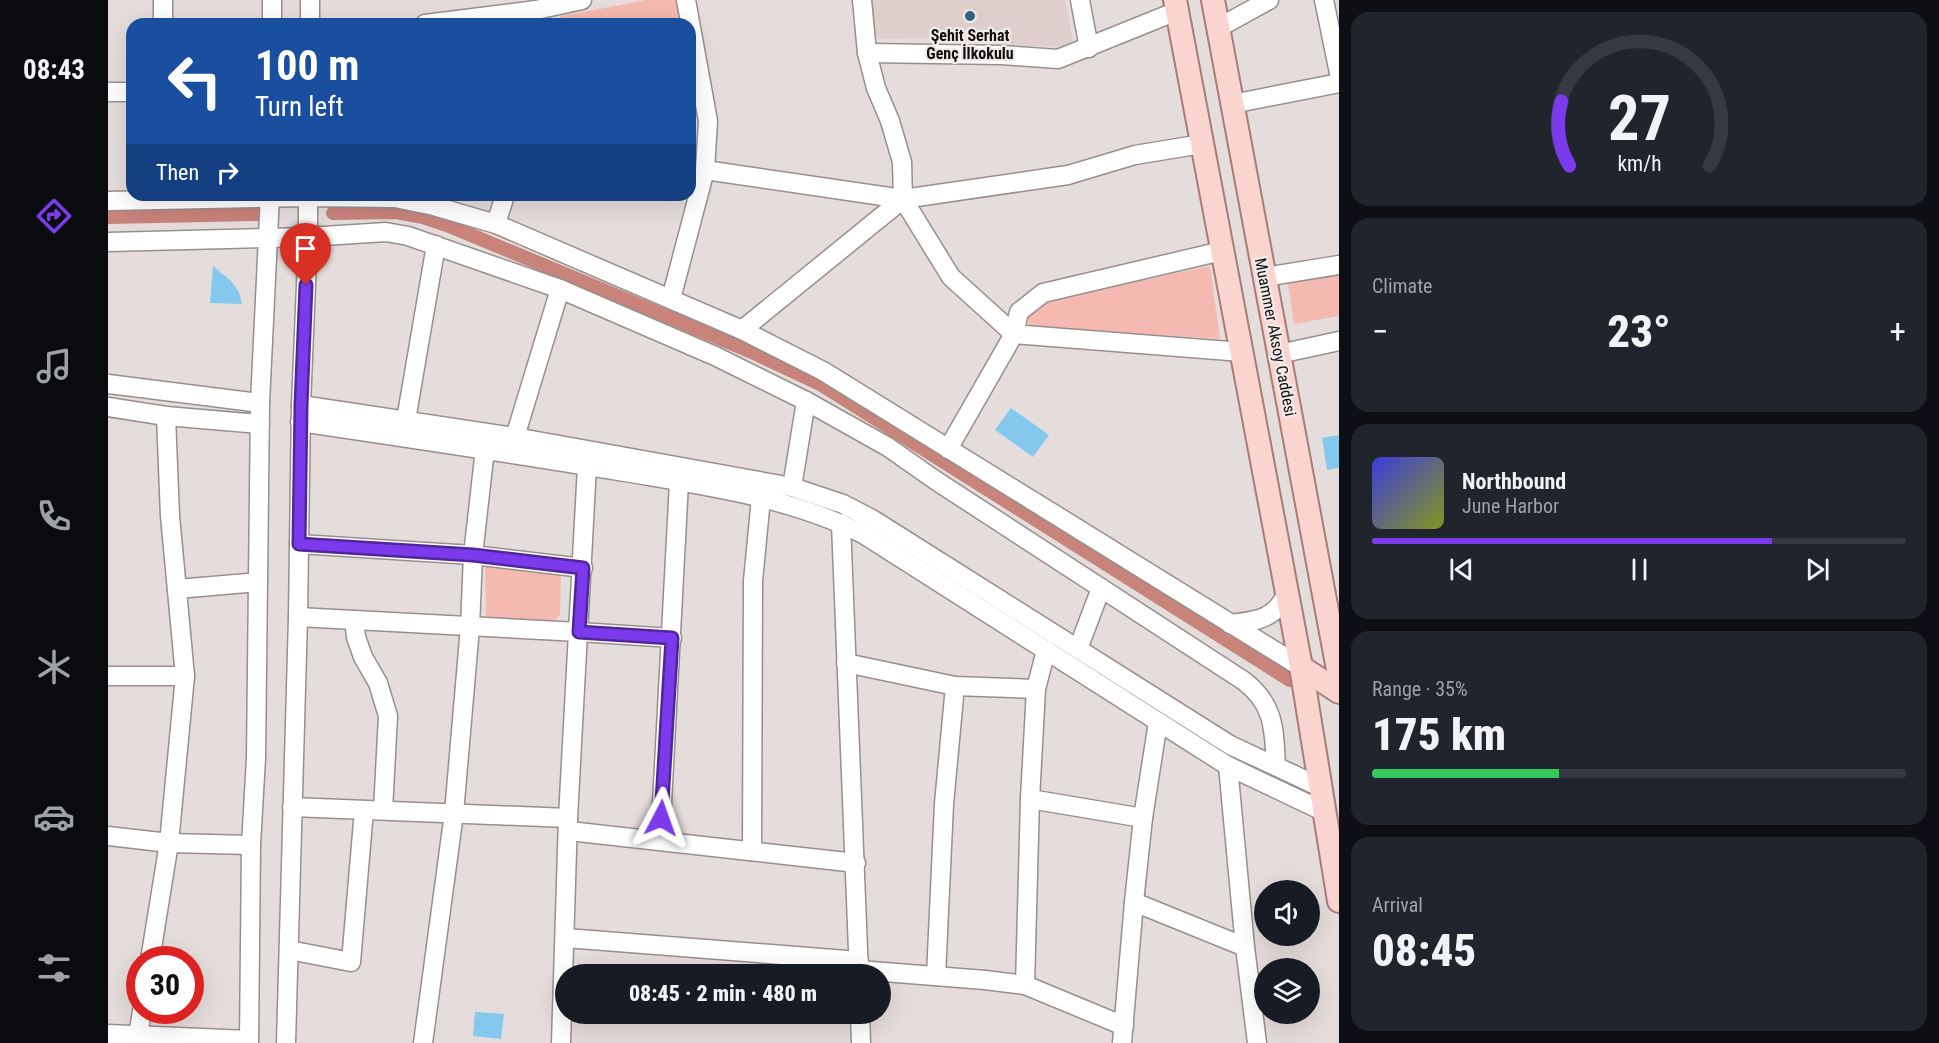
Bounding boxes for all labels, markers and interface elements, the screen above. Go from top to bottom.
marker: Şehit Serhat Genç İlkokulu [963,9,977,23]
place label: Şehit Serhat Genç İlkokulu [926,26,1014,63]
text: 100 m [255,41,360,90]
icon: left [156,42,234,120]
text: 08:43 [23,54,85,86]
text: 27 [1607,82,1671,155]
text: Turn left [255,91,344,123]
text: km/h [1617,151,1661,176]
icon: right [211,156,244,189]
text: Then [156,160,199,185]
icon: directions [33,195,75,237]
pin [280,223,331,285]
icon: arrive [289,232,322,265]
street label: Muammer Aksoy Caddesi [1251,256,1300,418]
text: Climate [1372,274,1432,298]
text: 23° [1607,305,1671,358]
text: − [1372,312,1389,351]
text: + [1890,312,1906,351]
icon: music [33,345,75,387]
text: Northbound [1462,469,1566,494]
text: June Harbor [1462,494,1559,518]
icon: phone [33,495,75,537]
icon: previous [1445,553,1478,586]
icon: pause [1623,553,1656,586]
icon: next [1801,553,1834,586]
icon: climate [33,646,75,688]
text: Range · 35% [1372,677,1468,701]
text: 175 km [1372,708,1506,761]
position arrow [629,786,693,850]
icon: car [33,796,75,838]
map controls [1254,880,1320,1024]
button: sound [1254,880,1320,946]
text: Arrival [1372,893,1423,917]
text: 08:45 [1372,924,1476,977]
speed limit sign: 30 [126,946,204,1024]
icon: filters [33,947,75,989]
button: layers [1254,958,1320,1024]
text: 08:45 · 2 min · 480 m [629,981,817,1006]

